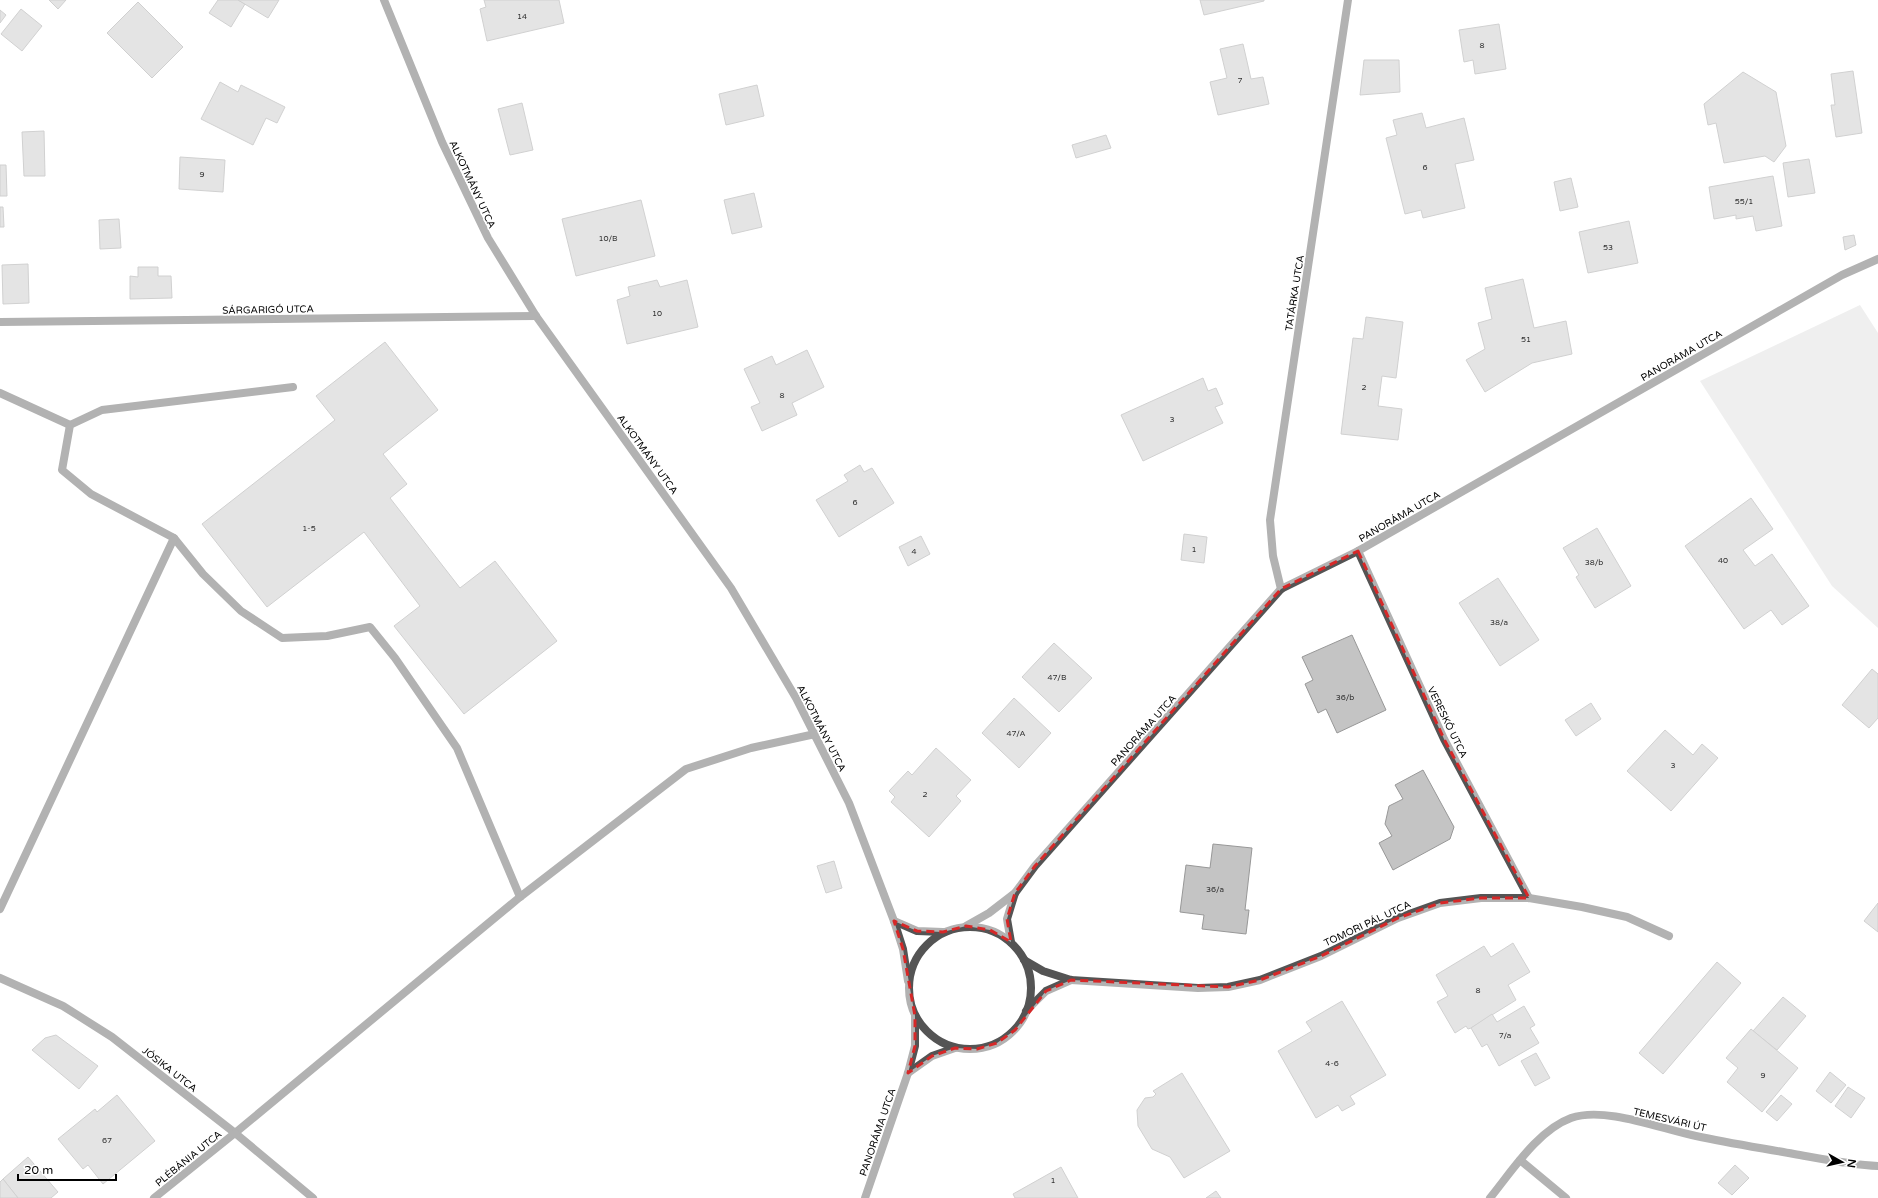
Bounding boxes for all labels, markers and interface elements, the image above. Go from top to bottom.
house number: 14 [517,12,527,21]
house number: 8 [1479,41,1485,50]
house number: 7 [1237,76,1243,85]
street label: ALKOTMÁNY UTCA [446,139,498,230]
house number: 6 [1422,163,1428,172]
house number: 9 [199,170,205,179]
house number: 55/1 [1735,197,1753,206]
house number: 10/B [598,234,618,243]
house number: 53 [1603,243,1613,252]
street label: TATÁRKA UTCA [1283,254,1307,332]
street label: SÁRGARIGÓ UTCA [222,303,314,317]
house number: 10 [652,309,662,318]
street label: PANORÁMA UTCA [1639,328,1724,384]
house number: 51 [1521,335,1531,344]
house number: 2 [1361,383,1367,392]
house number: 8 [779,391,785,400]
street label: ALKOTMÁNY UTCA [614,412,680,497]
house number: 3 [1169,415,1175,424]
street label: PANORÁMA UTCA [1357,489,1442,545]
house number: 6 [852,498,858,507]
house number: 1-5 [302,524,316,533]
house number: 1 [1191,545,1197,554]
house number: 4 [911,547,917,556]
house number: 40 [1718,556,1728,565]
house number: 38/b [1585,558,1603,567]
house number: 38/a [1490,618,1508,627]
house number: 47/B [1048,673,1067,682]
street label: ALKOTMÁNY UTCA [794,683,848,774]
street label: VERESKŐ UTCA [1425,685,1470,760]
street label: PANORÁMA UTCA [1108,692,1179,769]
house number: 36/b [1336,693,1354,702]
house number: 47/A [1006,729,1026,738]
house number: 3 [1670,761,1676,770]
house number: 2 [922,790,928,799]
house number: 36/a [1206,885,1224,894]
street label: TOMORI PÁL UTCA [1322,899,1413,949]
house number: 8 [1475,986,1481,995]
house number: 7/a [1499,1031,1511,1040]
street label: JÓSIKA UTCA [140,1045,199,1095]
house number: 4-6 [1325,1059,1339,1068]
house number: 9 [1760,1071,1766,1080]
street label: PANORÁMA UTCA [857,1087,899,1178]
street label: TEMESVÁRI ÚT [1632,1106,1708,1134]
street label: PLÉBÁNIA UTCA [153,1128,224,1189]
house number: 67 [102,1136,112,1145]
north arrow [1822,1142,1862,1182]
scale bar [18,1156,116,1182]
text: N [1844,1158,1858,1169]
text: 20 m [24,1163,53,1177]
house number: 1 [1050,1176,1056,1185]

